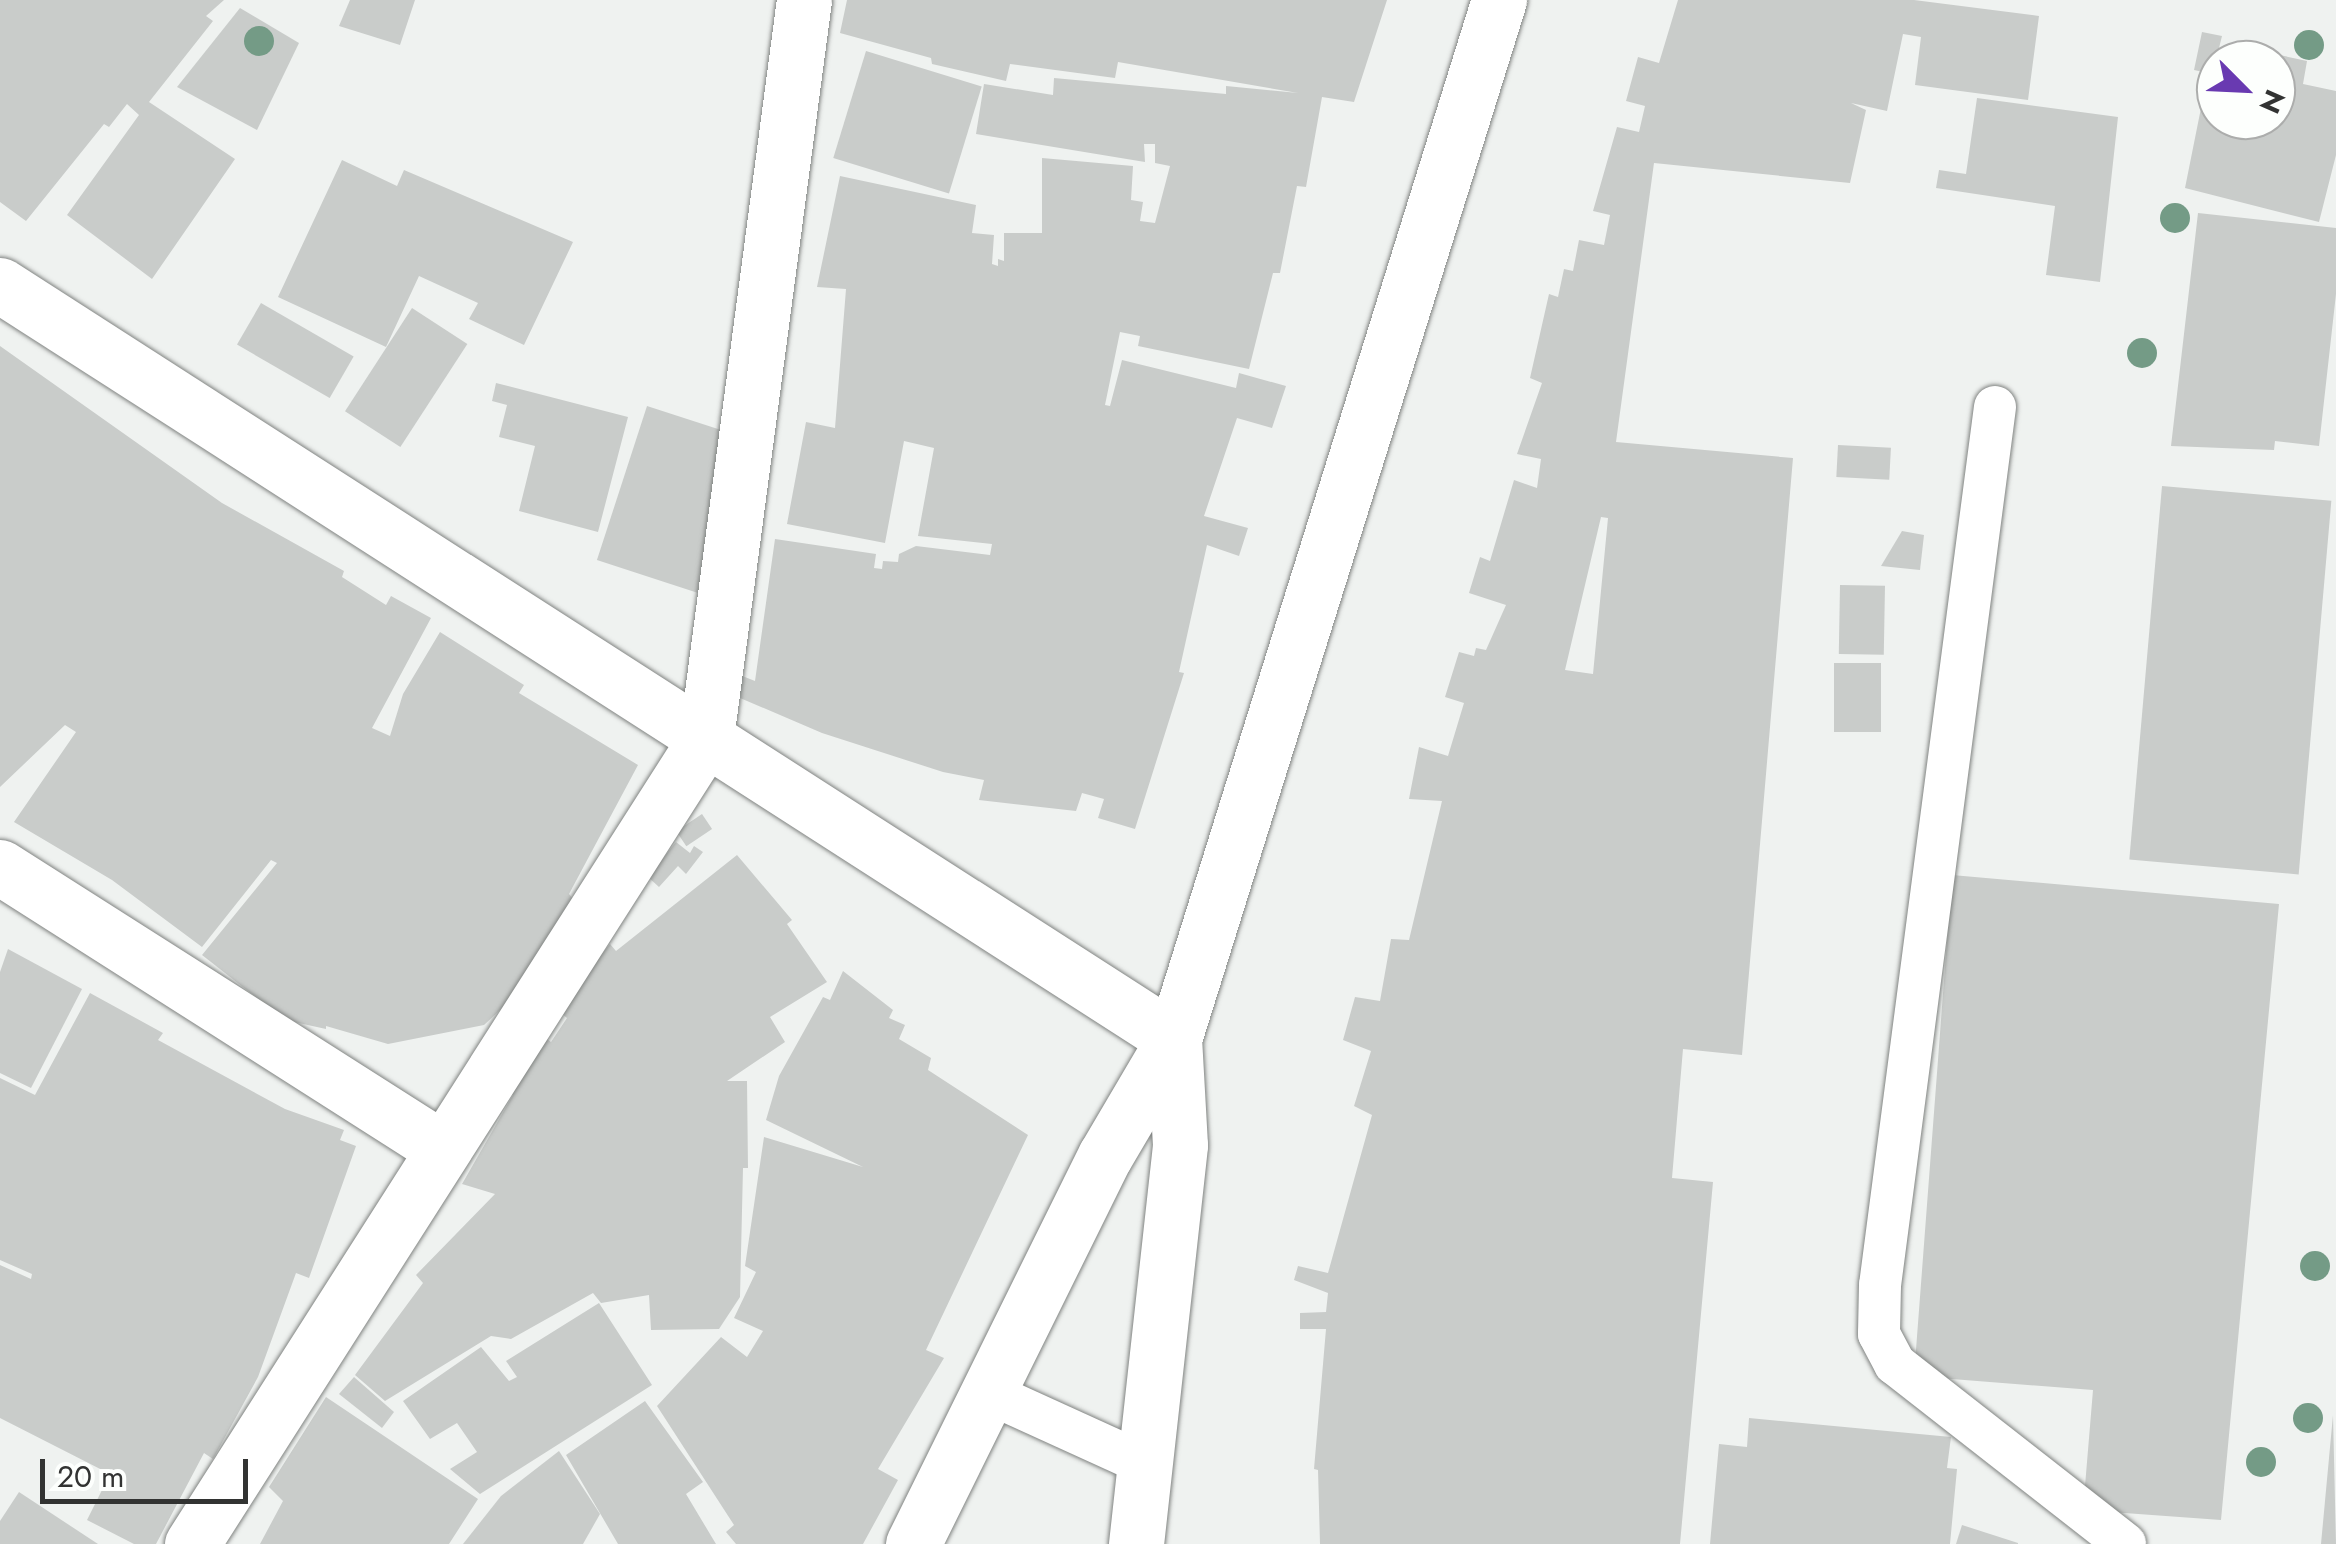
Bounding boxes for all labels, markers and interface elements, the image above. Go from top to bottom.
north arrow [2196,40,2296,140]
text: N [2249,83,2295,120]
scale bar [45,1439,252,1501]
text: 20 m [57,1455,124,1498]

